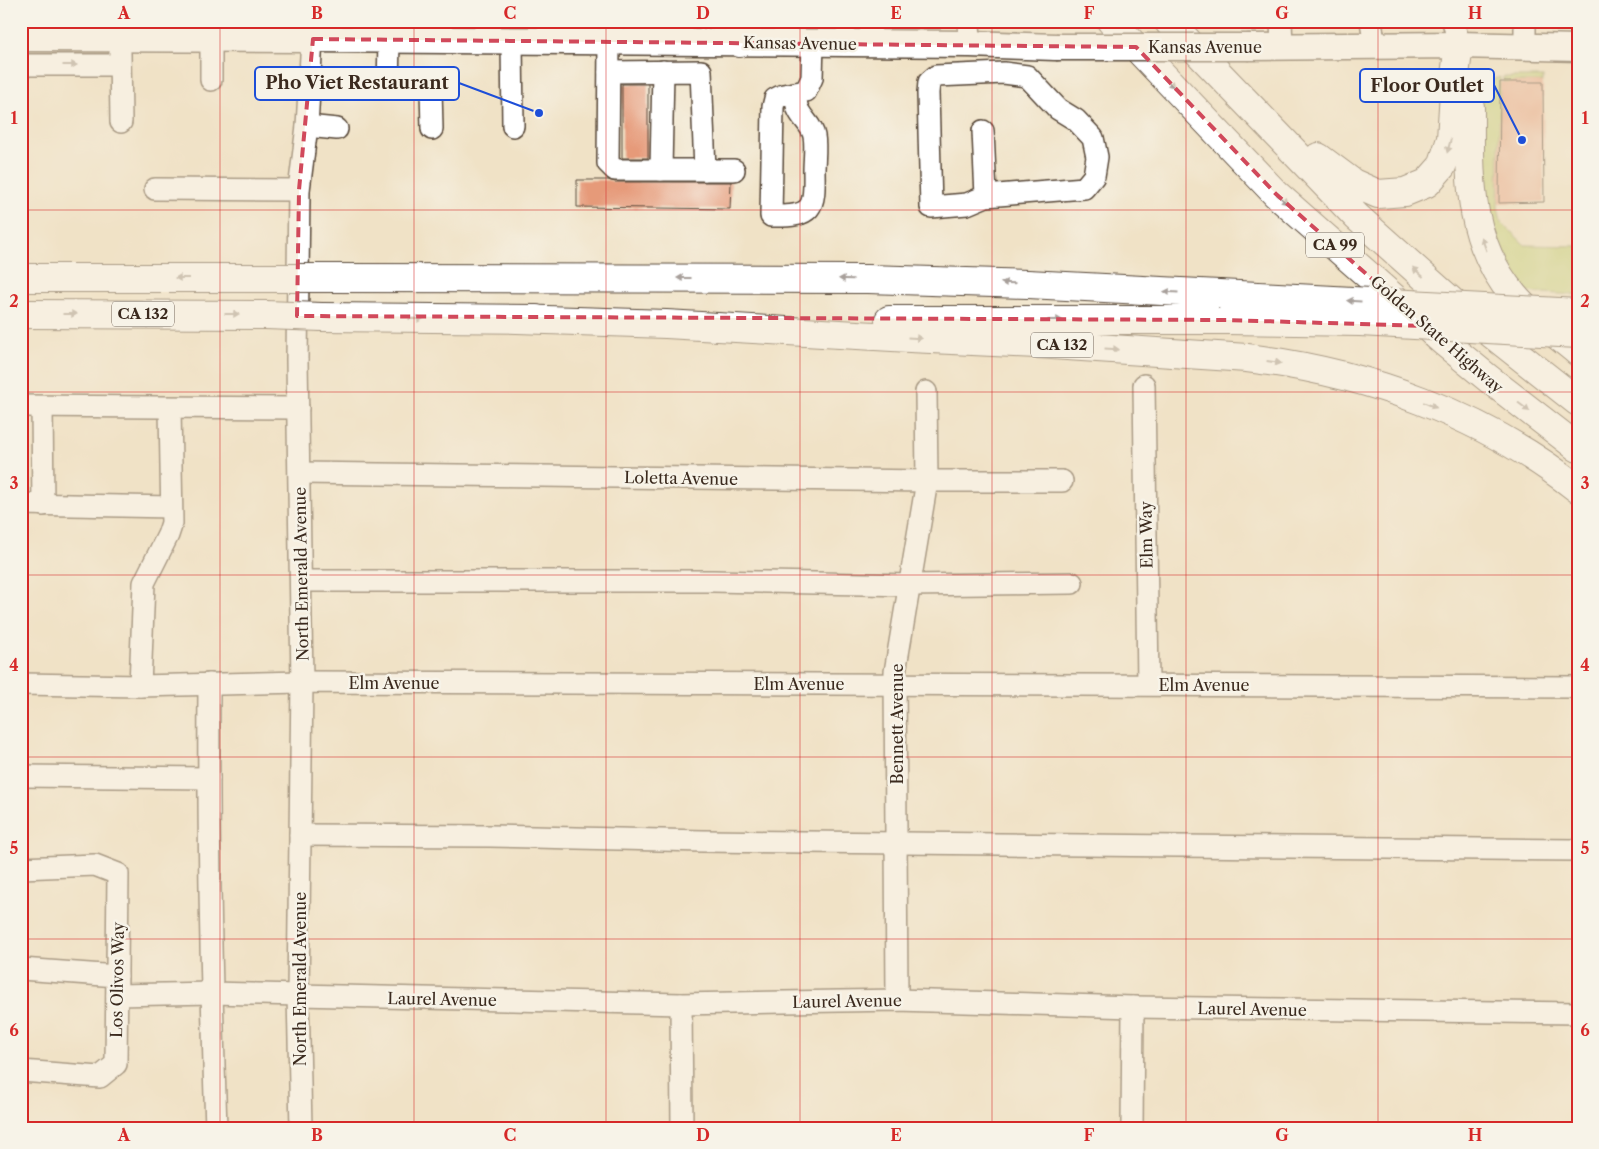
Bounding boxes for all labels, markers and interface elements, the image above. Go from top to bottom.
text: A [117,3,131,23]
text: B [311,3,323,23]
text: C [504,3,516,23]
text: D [696,3,710,23]
text: E [890,3,902,23]
text: F [1084,3,1095,23]
text: G [1275,3,1289,23]
text: H [1468,3,1482,23]
street label: Kansas Avenue [743,32,857,54]
street label: Kansas Avenue [1148,37,1262,57]
one-way arrow [62,61,78,69]
callout: Pho Viet Restaurant [255,67,459,100]
callout: Floor Outlet [1360,69,1494,102]
text: Pho Viet Restaurant [265,72,450,94]
one-way arrow [1163,75,1175,87]
text: Floor Outlet [1370,75,1485,97]
text: 1 [10,108,18,128]
text: 1 [1581,108,1589,128]
one-way arrow [1445,138,1453,153]
one-way arrow [1275,193,1288,204]
road number: CA 99 [1306,232,1364,258]
one-way arrow [1480,236,1487,251]
one-way arrow [1413,266,1425,278]
street label: Golden State Highway [1367,271,1508,398]
one-way arrow [173,274,189,282]
one-way arrow [675,274,691,282]
one-way arrow [838,275,854,283]
one-way arrow [1000,279,1016,287]
one-way arrow [1162,287,1178,295]
text: 2 [9,291,19,311]
text: 2 [1580,291,1590,311]
one-way arrow [1346,297,1362,305]
road number: CA 132 [112,302,174,326]
one-way arrow [62,310,78,318]
one-way arrow [225,311,241,319]
one-way arrow [409,315,425,323]
one-way arrow [1048,316,1064,324]
road number: CA 132 [1031,332,1093,358]
one-way arrow [907,335,923,343]
one-way arrow [1104,345,1120,353]
one-way arrow [1266,358,1282,366]
one-way arrow [1423,401,1437,409]
one-way arrow [1517,402,1531,412]
street label: Loletta Avenue [624,467,738,489]
text: 3 [9,473,19,493]
text: 3 [1580,473,1590,493]
street label: North Emerald Avenue [289,487,313,661]
street label: Elm Way [1135,500,1157,569]
text: 4 [9,655,19,675]
text: 4 [1580,655,1590,675]
street label: Bennett Avenue [887,664,907,784]
street label: Elm Avenue [348,673,440,693]
street label: Elm Avenue [753,674,845,694]
street label: Elm Avenue [1158,675,1250,695]
text: 5 [10,838,19,858]
text: 5 [1581,838,1590,858]
street label: North Emerald Avenue [290,892,310,1066]
street label: Los Olivos Way [106,921,128,1038]
street label: Laurel Avenue [387,988,497,1010]
street label: Laurel Avenue [792,990,902,1012]
street label: Laurel Avenue [1197,998,1307,1020]
text: 6 [9,1020,19,1040]
text: 6 [1580,1020,1590,1040]
text: A [117,1125,131,1145]
text: B [311,1125,323,1145]
text: C [504,1125,516,1145]
text: D [696,1125,710,1145]
text: E [890,1125,902,1145]
text: F [1084,1125,1095,1145]
text: G [1275,1125,1289,1145]
text: H [1468,1125,1482,1145]

